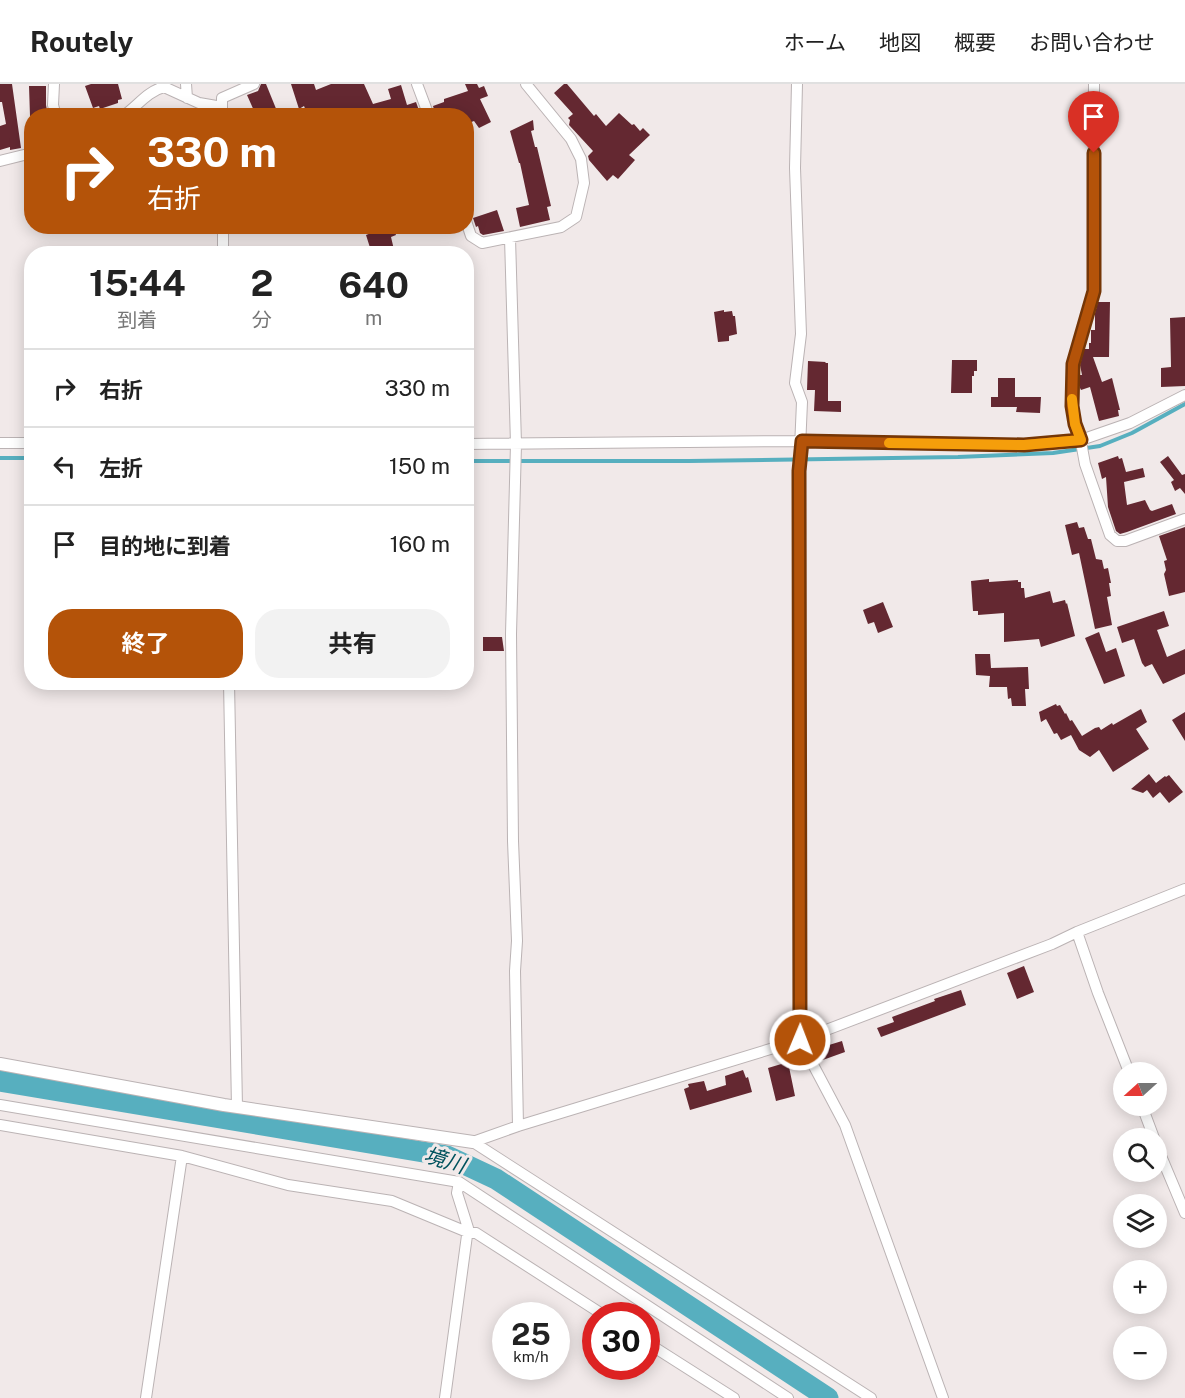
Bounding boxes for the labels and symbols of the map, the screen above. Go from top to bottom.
pin [1068,91,1119,153]
position arrow [768,1008,832,1072]
north arrow [1113,1062,1167,1116]
water label: 境川 [421,1142,471,1179]
speed limit sign: 30 [582,1302,660,1380]

